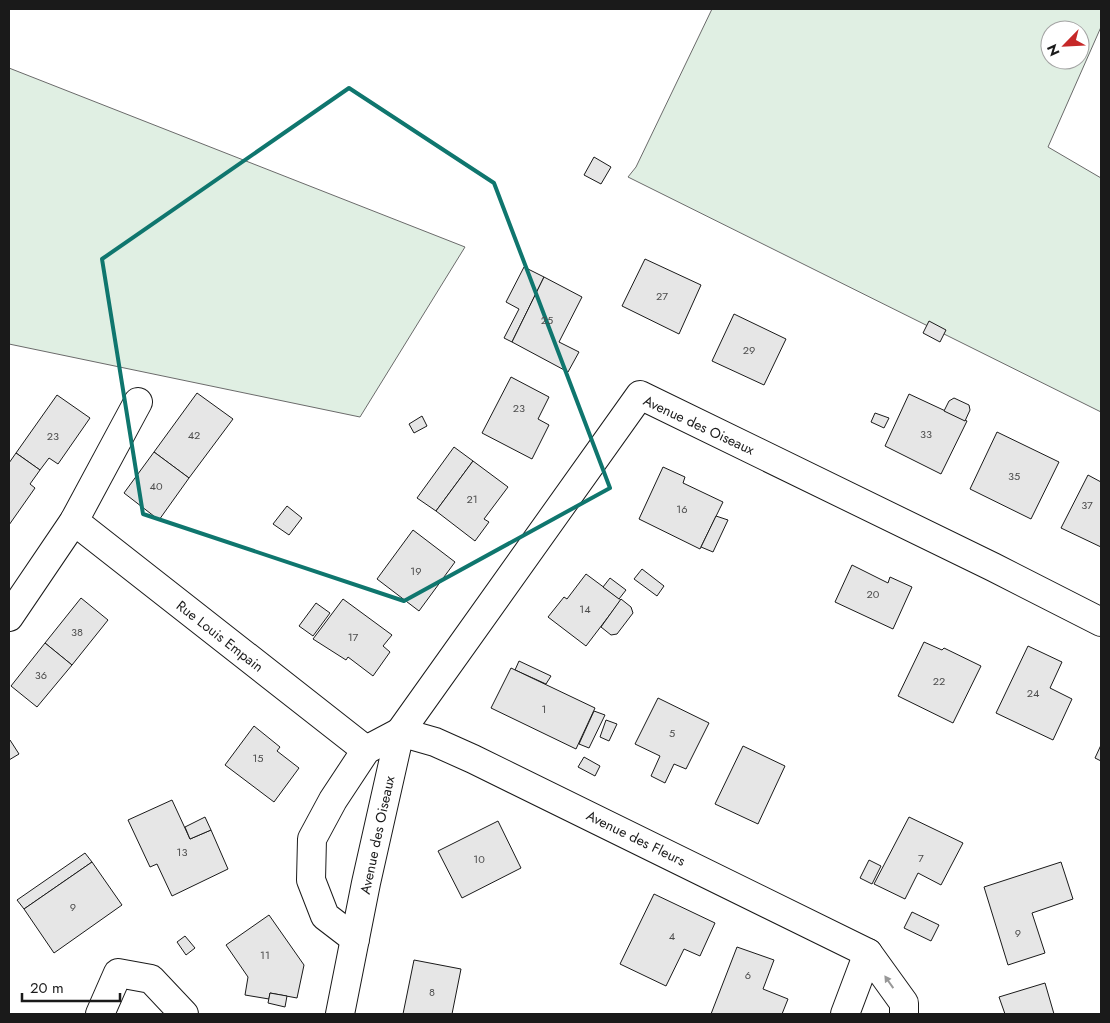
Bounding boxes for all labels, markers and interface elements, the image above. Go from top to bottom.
north arrow [1040,20,1090,70]
text: N [1042,41,1065,59]
house number: 27 [656,288,668,304]
house number: 25 [541,312,553,328]
house number: 29 [743,342,755,358]
street label: Avenue des Oiseaux [640,391,758,460]
house number: 23 [513,400,525,416]
house number: 33 [920,426,932,442]
house number: 42 [188,427,200,443]
house number: 23 [47,428,59,444]
house number: 35 [1008,468,1020,484]
house number: 40 [149,478,163,494]
house number: 21 [466,491,478,507]
house number: 37 [1081,497,1093,513]
house number: 16 [676,501,688,517]
house number: 19 [410,563,422,579]
house number: 20 [867,586,880,602]
street label: Rue Louis Empain [172,596,268,676]
house number: 14 [579,601,591,617]
house number: 38 [71,624,83,640]
house number: 17 [348,629,359,645]
house number: 36 [35,667,47,683]
house number: 22 [933,673,945,689]
house number: 24 [1027,685,1040,701]
house number: 1 [542,701,546,717]
house number: 5 [669,725,675,741]
house number: 15 [252,750,264,766]
street label: Avenue des Oiseaux [355,774,399,896]
street label: Avenue des Fleurs [583,805,689,871]
house number: 13 [177,844,187,860]
house number: 7 [918,850,924,866]
house number: 10 [473,851,485,867]
house number: 9 [70,899,76,915]
house number: 9 [1015,925,1021,941]
house number: 4 [669,928,676,944]
house number: 11 [260,947,270,963]
house number: 6 [745,967,751,983]
scale bar [22,970,120,1002]
one-way arrow [884,976,894,989]
text: 20 m [30,977,64,999]
house number: 8 [429,984,435,1000]

